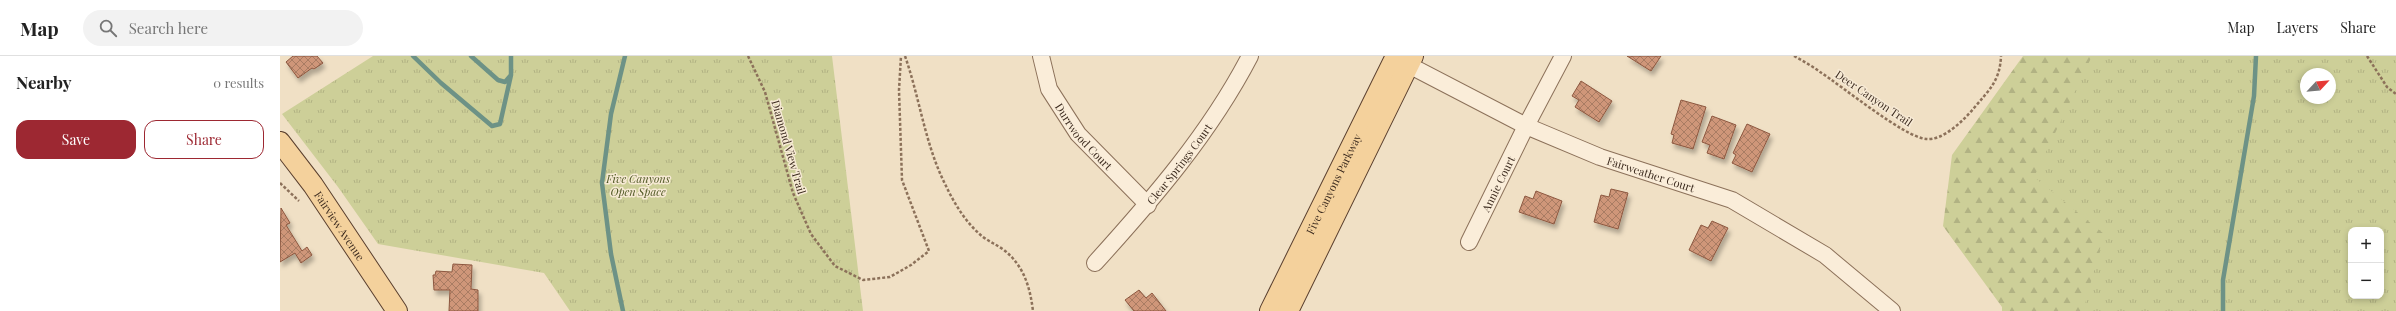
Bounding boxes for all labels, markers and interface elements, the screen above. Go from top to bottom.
search box [83,10,363,46]
text: Map [20,15,59,41]
icon: search [97,17,119,39]
text: Search here [129,18,208,38]
text: Map [2227,18,2255,37]
text: Layers [2277,18,2318,37]
text: Share [2340,18,2376,37]
street label: Deer Canyon Trail [1832,67,1916,129]
north arrow [2300,68,2336,104]
text: Nearby [16,71,71,93]
text: 0 results [213,74,264,91]
street label: Diamond View Trail [768,98,810,196]
street label: Durrwood Court [1052,100,1116,173]
button: Save [16,120,136,159]
button: Share [144,120,264,159]
street label: Clear Springs Court [1143,120,1215,207]
street label: Five Canyons Parkway [1302,131,1364,236]
street label: Fairweather Court [1605,152,1697,195]
street label: Annie Court [1477,153,1518,215]
park label: Five Canyons Open Space [605,171,671,199]
street label: Fairview Avenue [311,188,369,264]
map controls [2348,227,2384,299]
button: + [2348,227,2384,263]
button: − [2348,263,2384,299]

